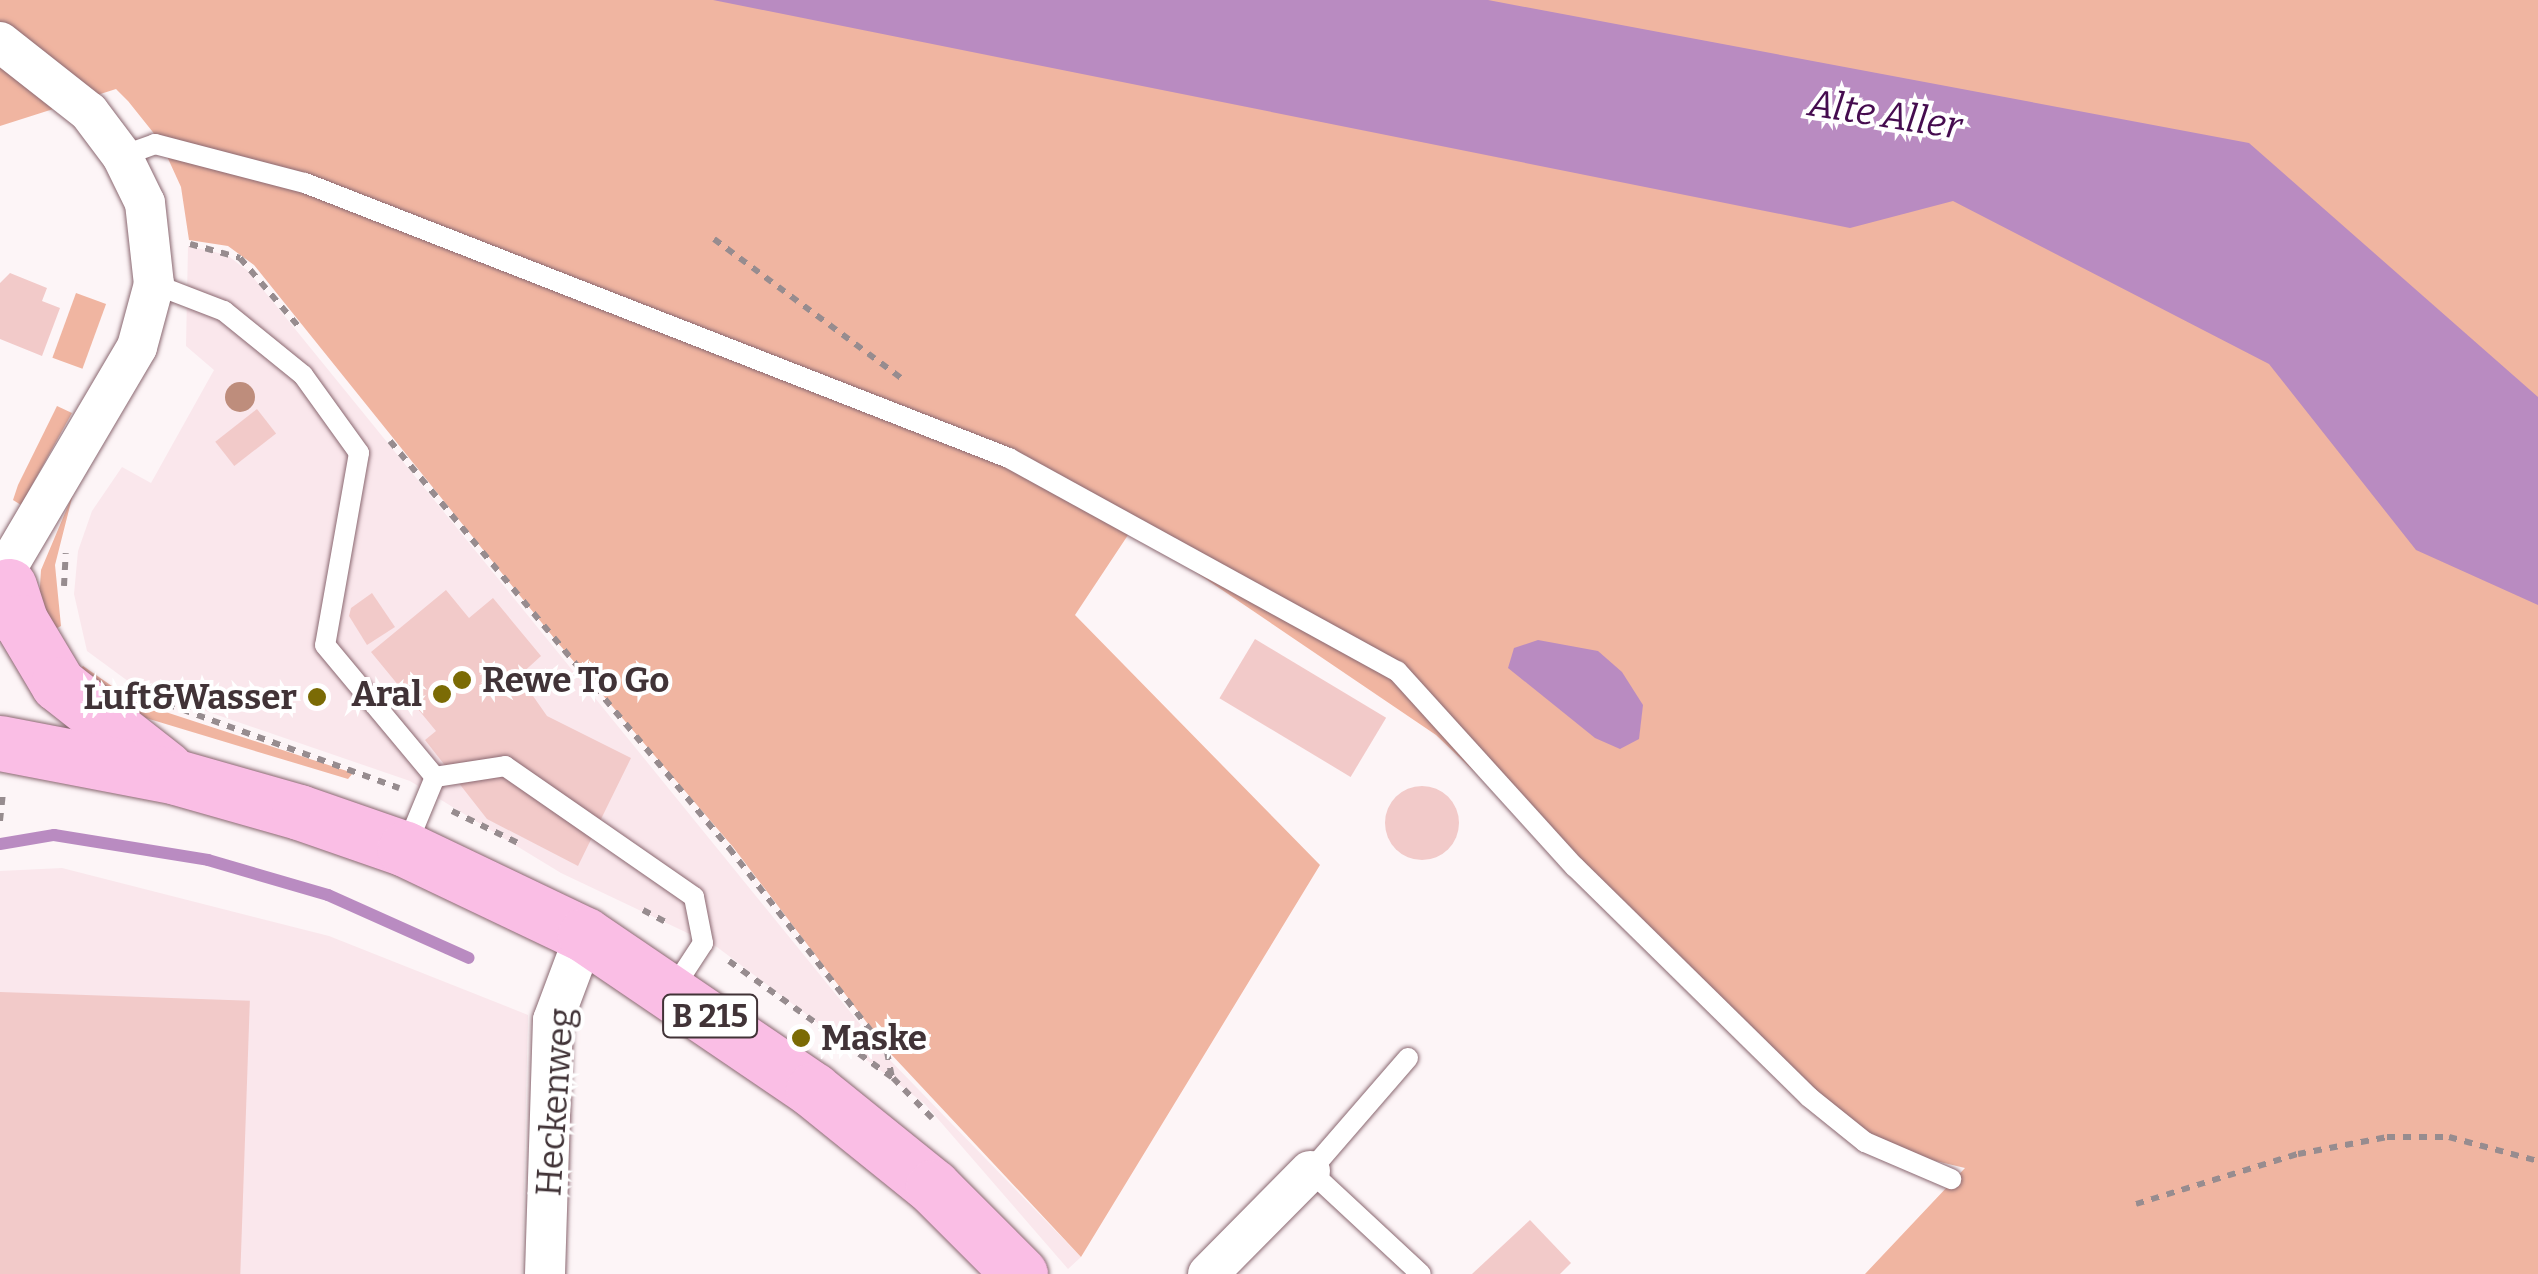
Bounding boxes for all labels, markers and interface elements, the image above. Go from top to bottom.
water label: Alte Aller [1805,80,1965,150]
place label: Rewe To Go [482,659,670,701]
marker: Rewe To Go [451,669,473,691]
place label: Aral [351,673,422,715]
place label: Luft&Wasser [83,676,297,718]
marker: Aral [431,683,453,705]
marker: Luft&Wasser [306,686,328,708]
road number: B 215 [660,989,760,1043]
street label: Heckenweg [527,1006,583,1198]
place label: Maske [821,1017,927,1059]
marker: Maske [790,1027,812,1049]

